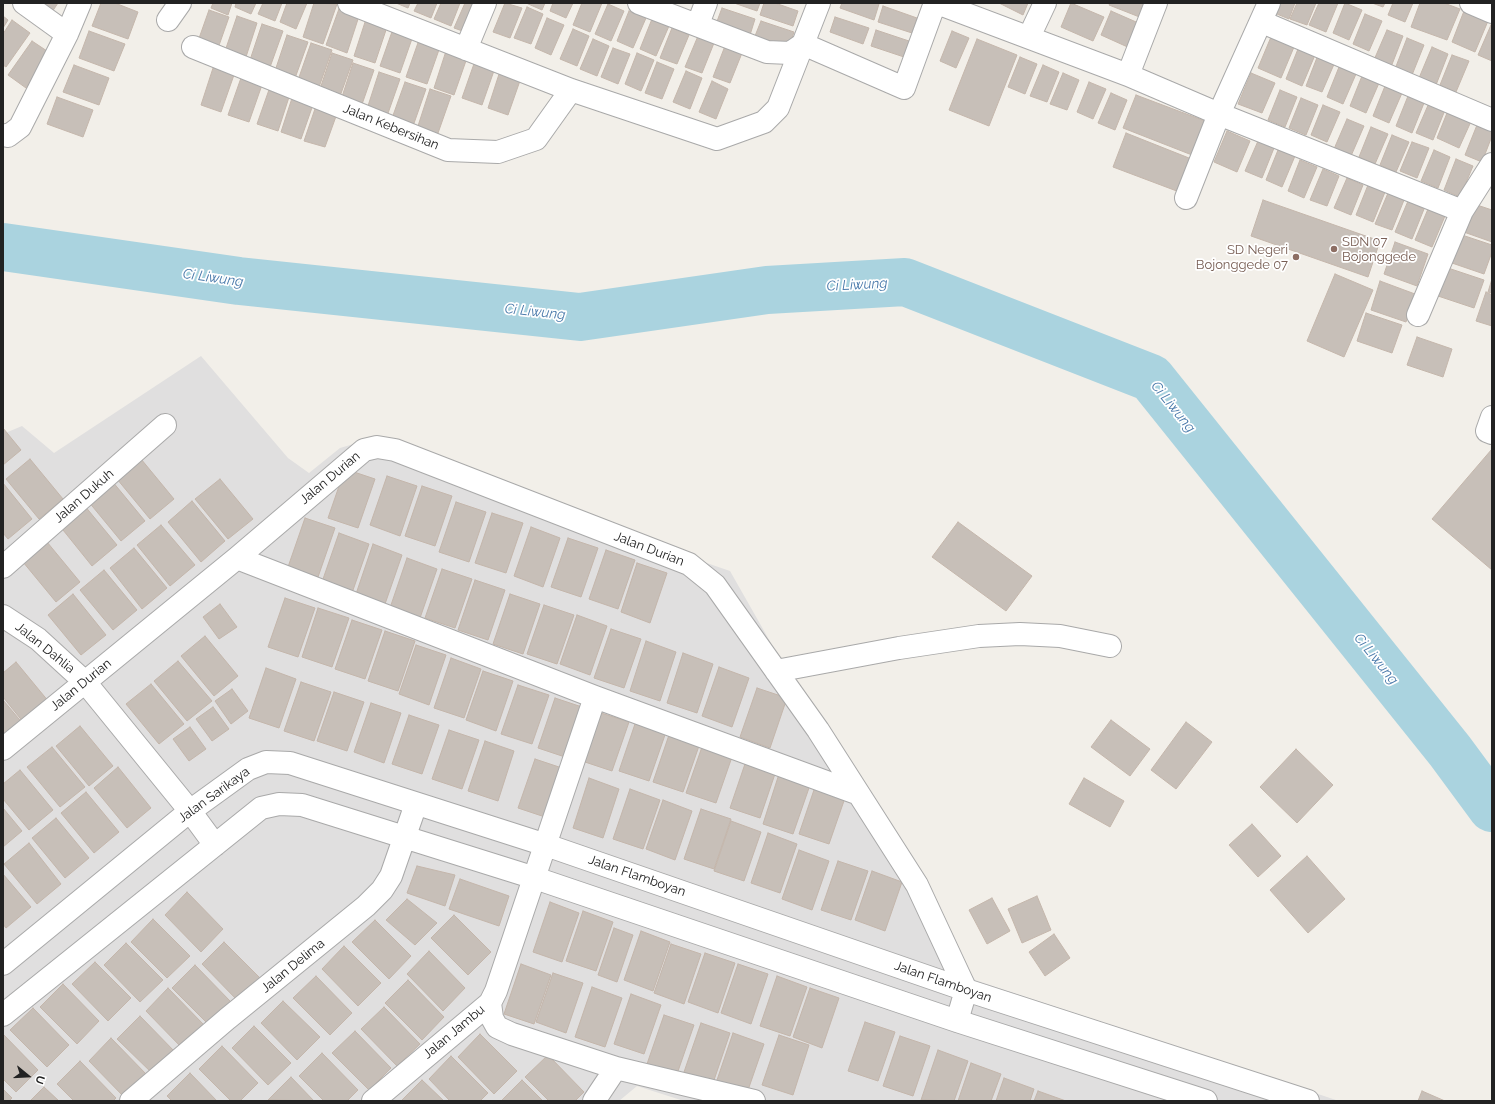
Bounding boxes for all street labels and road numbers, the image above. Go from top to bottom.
street label: Jalan Kebersihan [341,101,441,153]
street label: Jalan Durian [297,448,363,508]
street label: Jalan Dukuh [51,466,117,526]
street label: Jalan Durian [612,528,686,570]
street label: Jalan Dahlia [12,619,78,677]
street label: Jalan Durian [47,656,115,714]
street label: Jalan Sarikaya [175,764,253,826]
street label: Jalan Flamboyan [586,852,688,900]
street label: Jalan Delima [258,936,328,996]
street label: Jalan Flamboyan [892,958,994,1006]
street label: Jalan Jambu [420,1002,488,1062]

